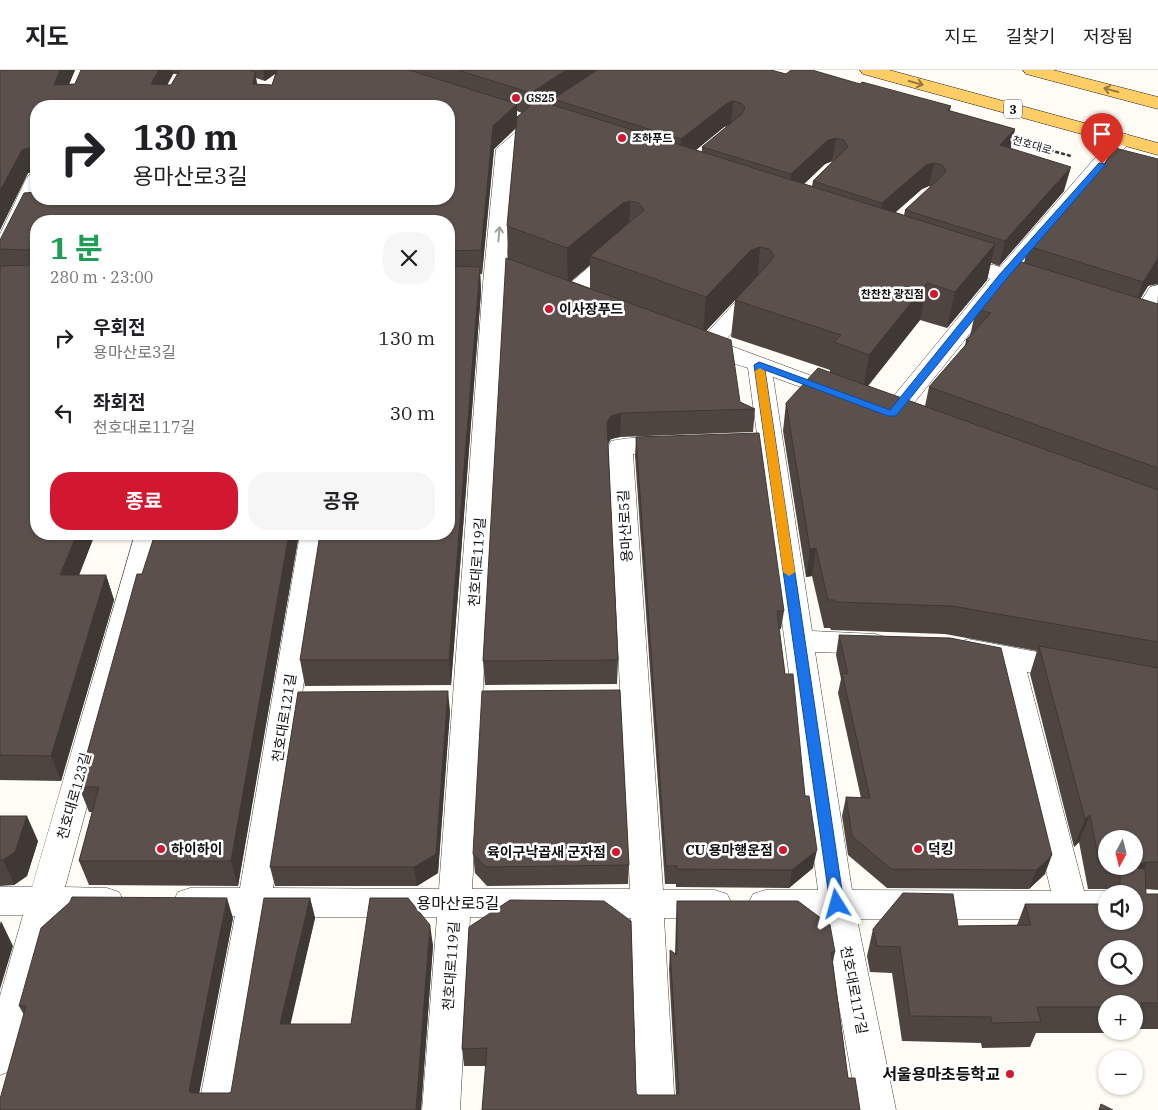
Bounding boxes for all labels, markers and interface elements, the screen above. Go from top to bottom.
text: 지도 [25,20,69,52]
text: 지도 [945,25,978,48]
text: 길찾기 [1006,25,1055,48]
text: 저장됨 [1083,25,1133,48]
one-way arrow [907,78,923,88]
one-way arrow [1103,85,1119,95]
place label: GS25 [526,91,555,105]
marker: GS25 [510,92,522,104]
road number: 3 [1004,100,1022,118]
pin [1081,113,1123,164]
text: 130 m [133,114,238,160]
icon: right [50,120,115,185]
icon: arrive [1088,120,1116,148]
place label: 조하푸드 [632,131,672,145]
marker: 조하푸드 [616,132,628,144]
street label: 천호대로 [1011,133,1053,157]
text: 용마산로3길 [133,161,247,190]
one-way arrow [494,227,504,243]
text: 1 분 [50,228,103,267]
button: close [383,232,435,284]
text: 280 m · 23:00 [50,267,153,287]
place label: 찬찬찬 광진점 [861,287,924,301]
marker: 찬찬찬 광진점 [928,288,940,300]
place label: 이사장푸드 [559,300,624,318]
marker: 이사장푸드 [543,303,555,315]
text: 우회전 [93,315,145,339]
icon: right [50,324,78,352]
text: 130 m [378,326,435,350]
text: 용마산로3길 [93,342,176,362]
text: 좌회전 [93,390,145,414]
icon: left [50,399,78,427]
text: 30 m [390,401,435,425]
text: 천호대로117길 [93,417,195,437]
button: 종료 [50,472,238,530]
button: 공유 [248,472,435,530]
street label: 용마산로5길 [614,489,636,563]
street label: 천호대로119길 [465,517,489,607]
street label: 천호대로121길 [268,672,300,764]
street label: 천호대로123길 [53,750,95,842]
north arrow [1098,830,1142,875]
map controls [1098,830,1143,1095]
place label: 하이하이 [171,840,223,858]
place label: 덕킹 [928,840,954,858]
place label: CU 용마행운점 [685,841,773,859]
marker: 하이하이 [155,843,167,855]
place label: 육이구낙곱새 군자점 [487,843,606,861]
marker: 덕킹 [912,843,924,855]
marker: CU 용마행운점 [777,844,789,856]
marker: 육이구낙곱새 군자점 [610,846,622,858]
position arrow [810,877,862,929]
button: sound [1098,885,1143,930]
street label: 용마산로5길 [416,893,500,913]
street label: 천호대로119길 [439,921,463,1011]
button: search [1098,940,1143,985]
street label: 천호대로117길 [837,944,871,1036]
button: + [1098,995,1143,1040]
button: − [1098,1050,1143,1095]
place label: 서울용마초등학교 [882,1064,1000,1084]
marker: 서울용마초등학교 [1004,1068,1016,1080]

